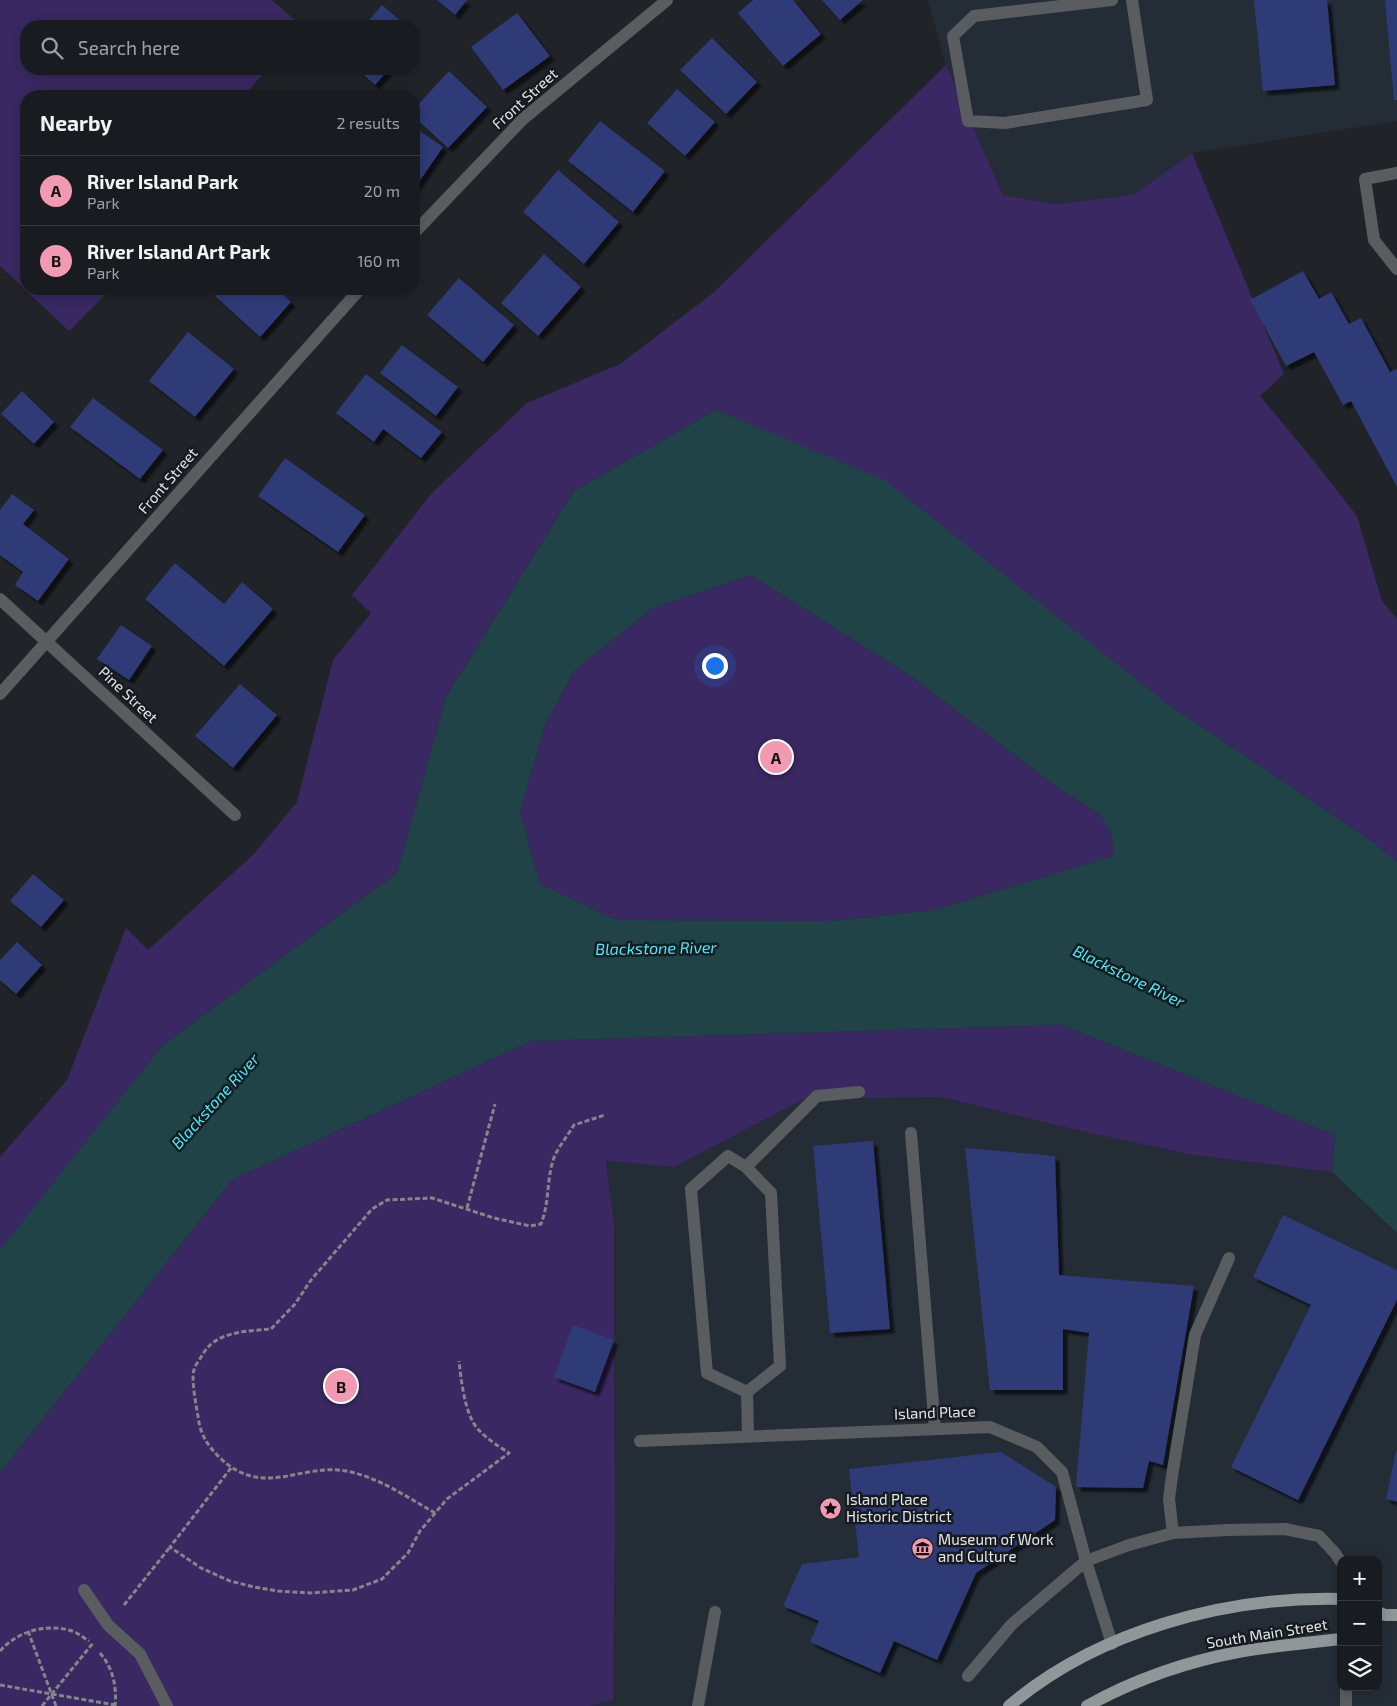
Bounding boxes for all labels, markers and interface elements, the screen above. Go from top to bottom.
search box [20,20,420,75]
icon: search [38,34,66,62]
text: Search here [78,36,180,59]
street label: Front Street [488,64,561,132]
text: Nearby [40,110,112,135]
text: 2 results [337,113,400,132]
text: River Island Park [87,170,238,193]
text: A [51,181,61,200]
text: 20 m [364,181,400,200]
text: Park [87,193,120,212]
text: River Island Art Park [87,240,270,263]
text: B [51,251,61,270]
text: 160 m [357,251,400,270]
text: Park [87,263,120,282]
street label: Front Street [134,443,201,517]
your location [702,653,728,679]
street label: Pine Street [95,662,162,726]
pin: A [760,738,792,776]
water label: Blackstone River [595,937,718,958]
water label: Blackstone River [1070,940,1189,1011]
water label: Blackstone River [167,1049,263,1152]
pin: B [325,1367,357,1405]
street label: Island Place [894,1402,976,1422]
place label: Island Place Historic District [846,1490,952,1525]
place icon: Island Place Historic District [818,1497,842,1521]
place label: Museum of Work and Culture [938,1530,1054,1565]
museum icon: Museum of Work and Culture [910,1537,934,1561]
map controls [1337,1556,1382,1691]
button: + [1337,1556,1382,1601]
button: − [1337,1601,1382,1646]
street label: South Main Street [1205,1615,1329,1651]
button: layers [1337,1646,1382,1691]

